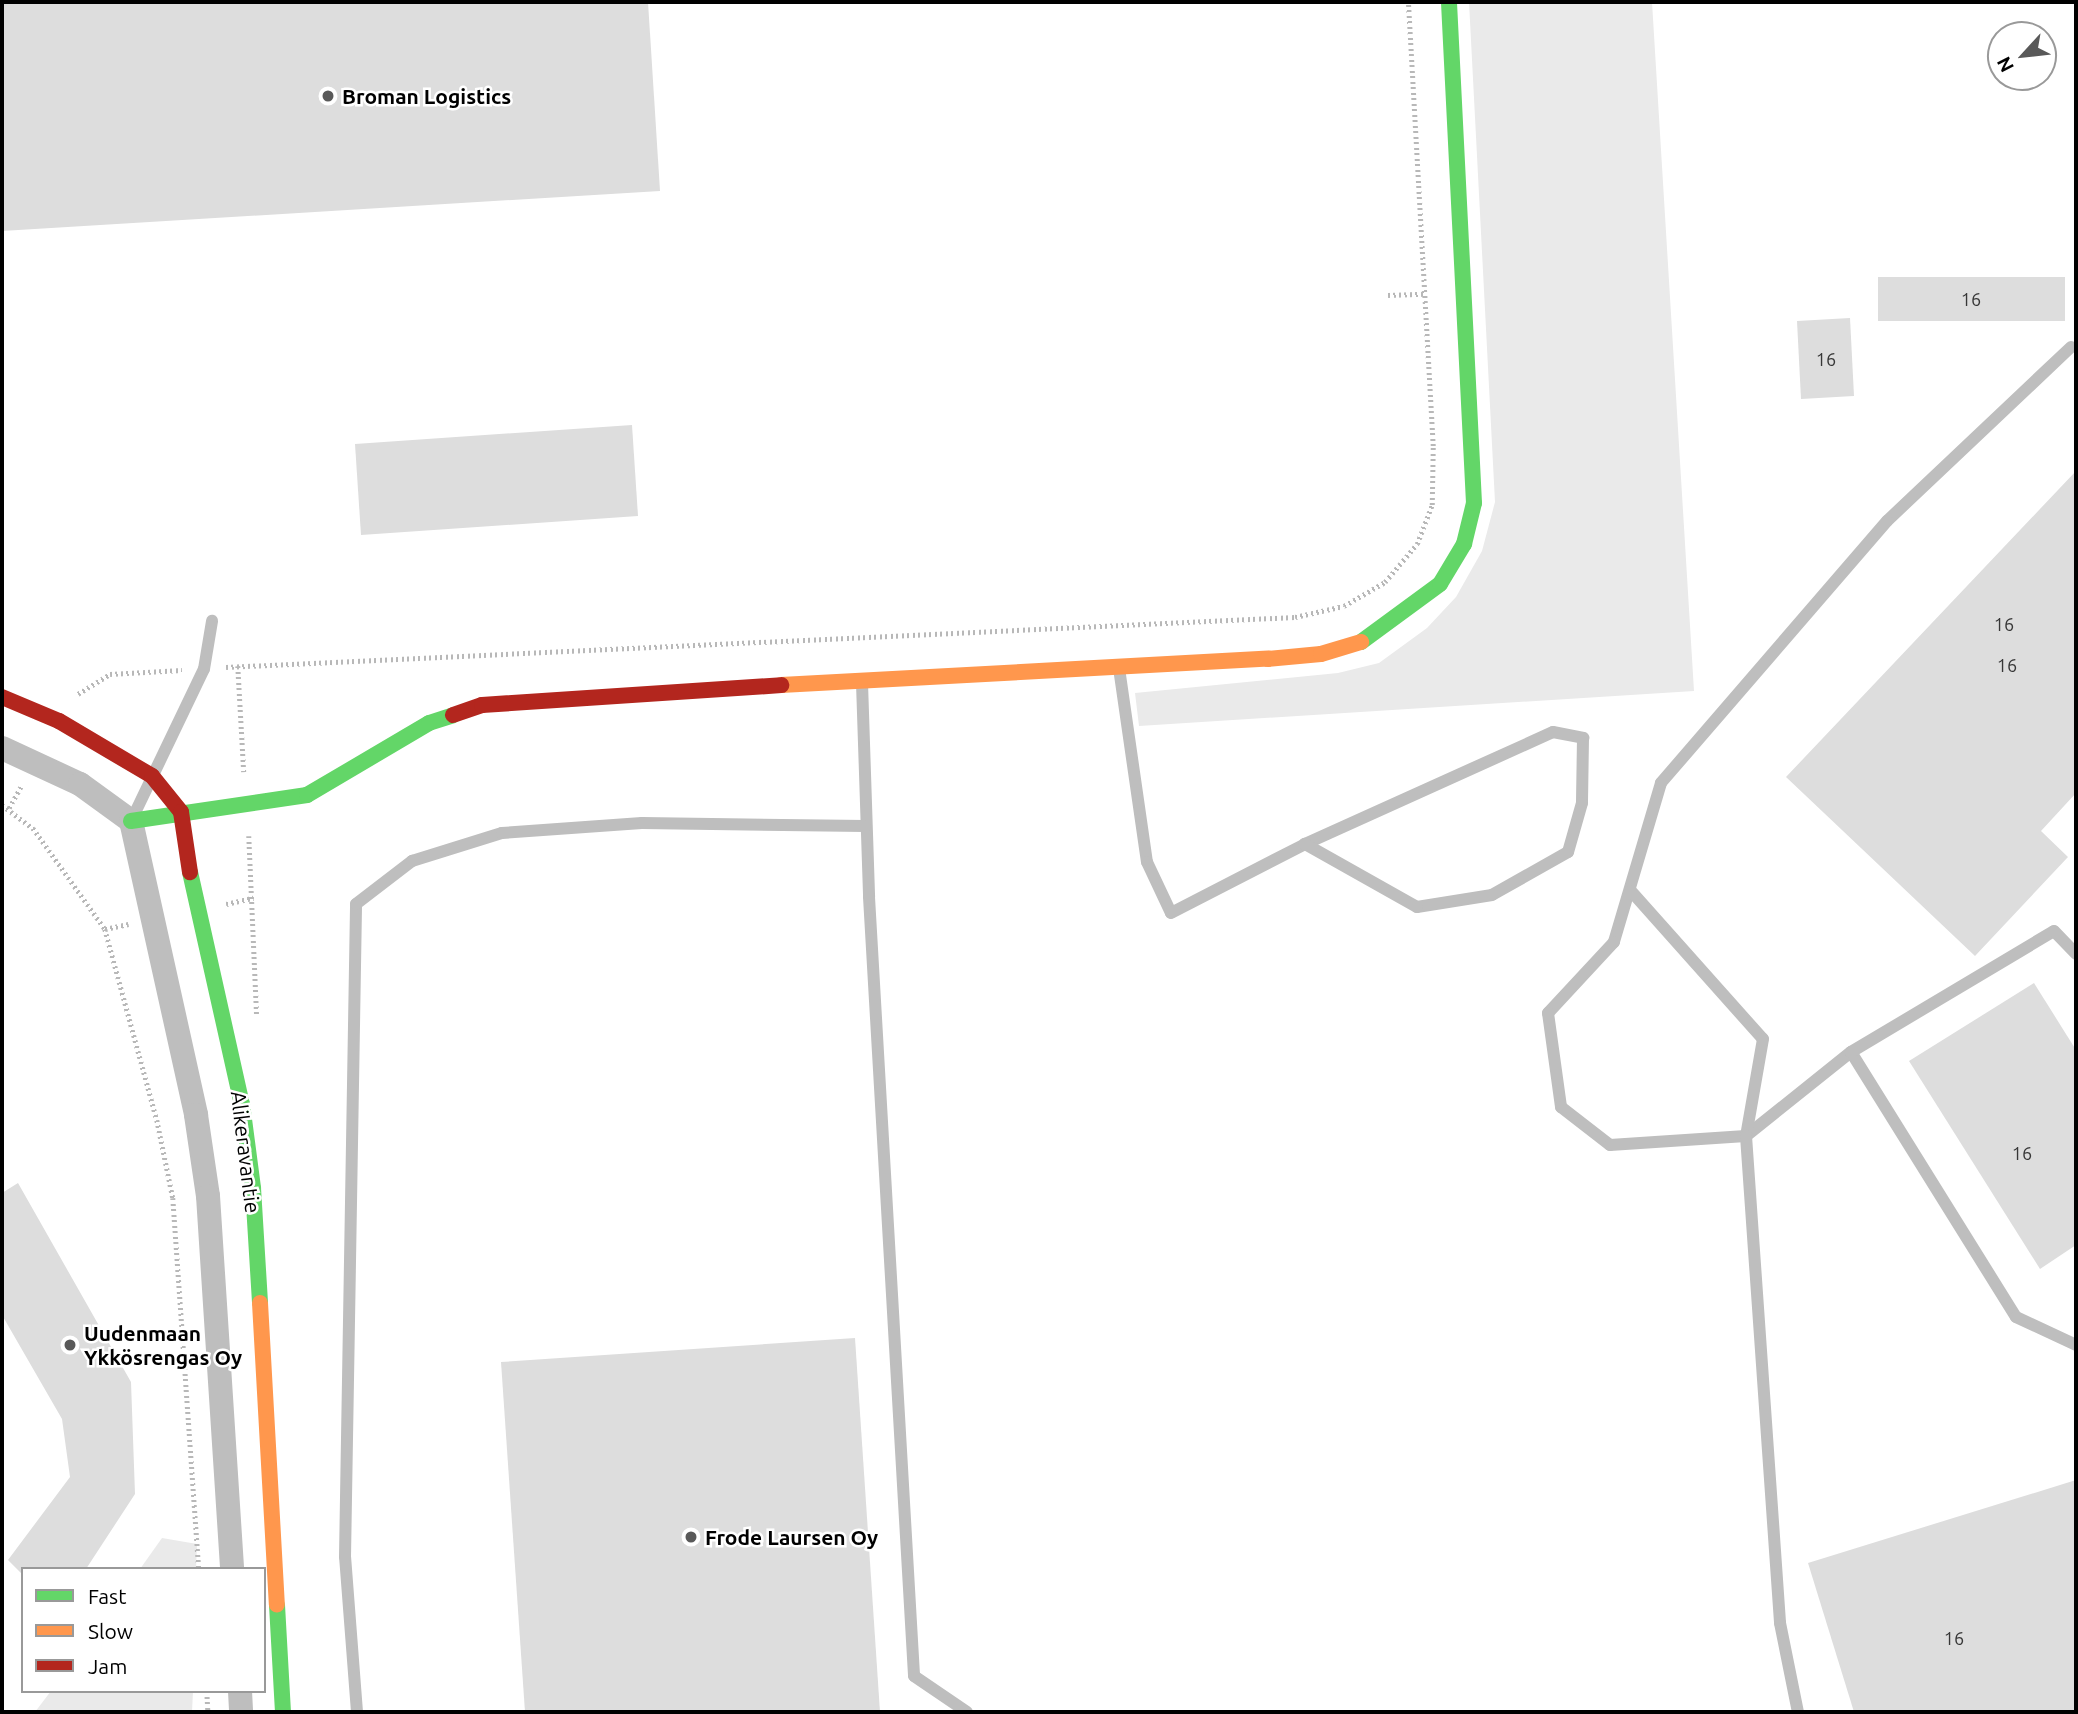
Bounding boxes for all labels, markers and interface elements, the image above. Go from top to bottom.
north arrow [1987,21,2057,91]
text: N [1992,53,2018,76]
place label: Broman Logistics [342,83,511,109]
marker: Broman Logistics [320,88,336,104]
house number: 16 [1961,288,1981,310]
house number: 16 [1816,348,1836,370]
house number: 16 [1994,613,2014,635]
house number: 16 [1997,654,2017,676]
street label: Alikeravantie [226,1090,266,1214]
house number: 16 [2012,1142,2032,1164]
place label: Uudenmaan Ykkösrengas Oy [84,1320,242,1370]
marker: Uudenmaan Ykkösrengas Oy [62,1337,78,1353]
place label: Frode Laursen Oy [705,1524,878,1550]
marker: Frode Laursen Oy [683,1529,699,1545]
legend [21,1567,266,1693]
text: Fast [88,1584,126,1608]
text: Slow [88,1619,133,1643]
house number: 16 [1944,1627,1964,1649]
text: Jam [88,1654,127,1678]

